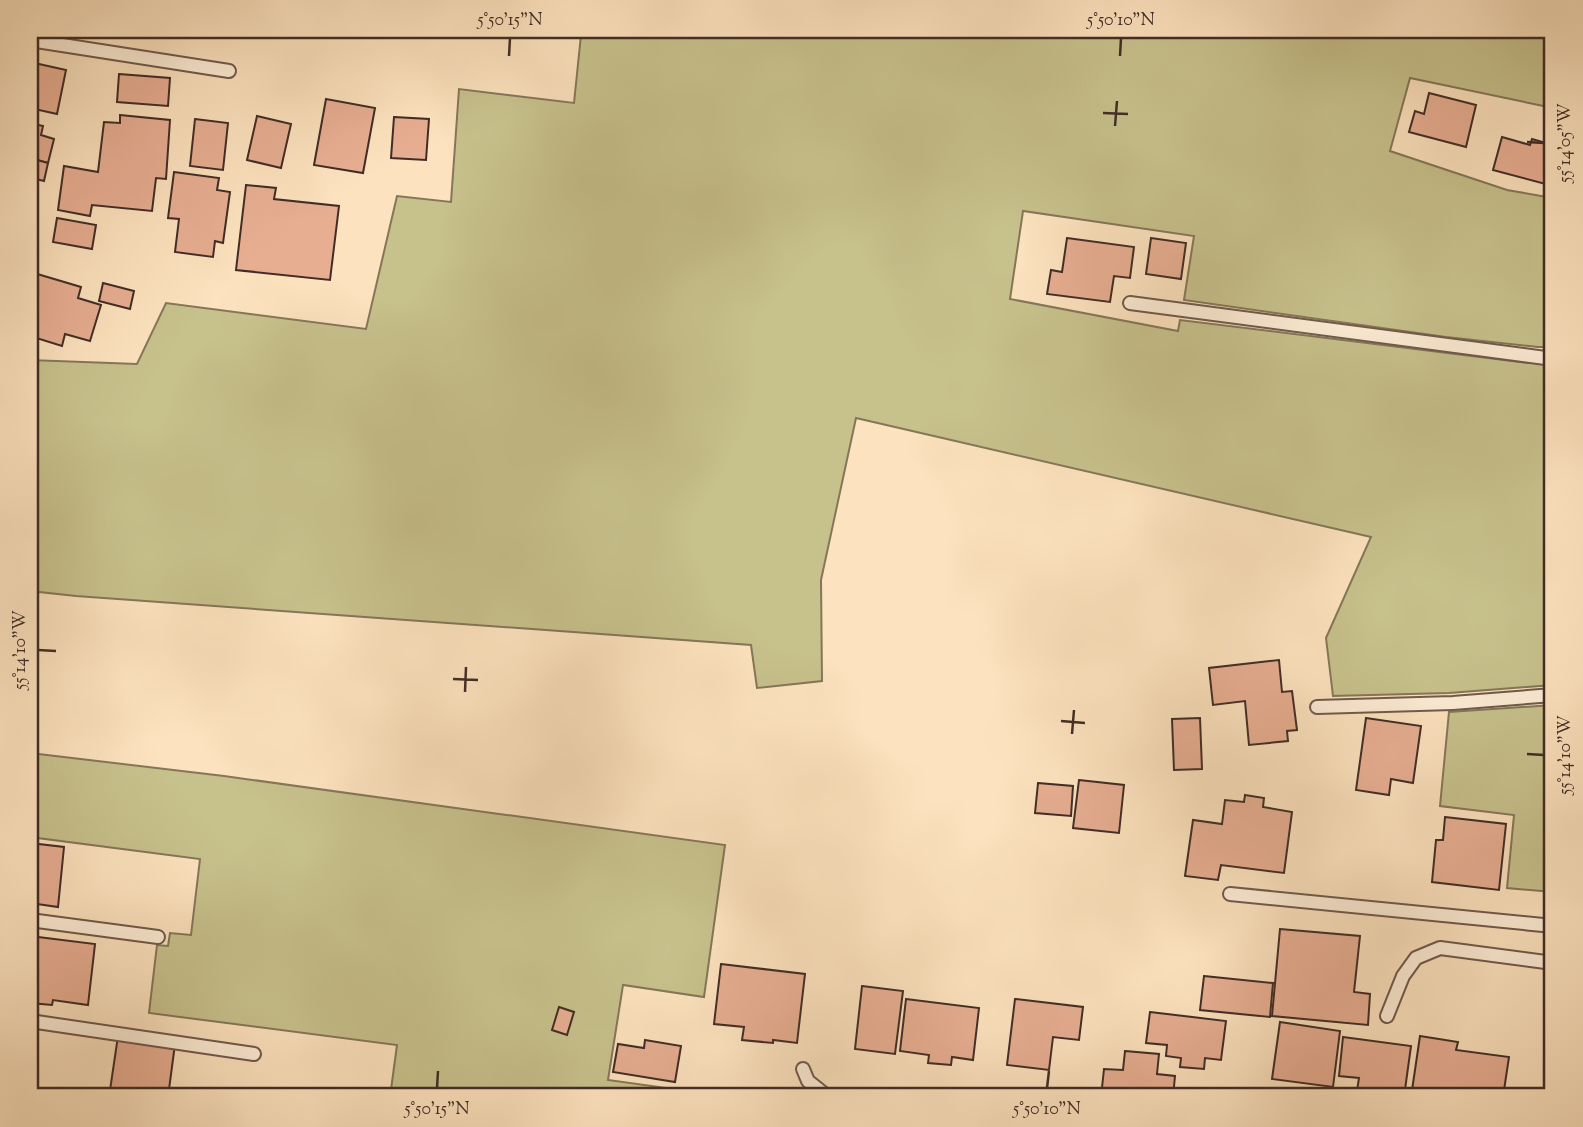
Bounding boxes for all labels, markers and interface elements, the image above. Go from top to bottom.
text: 5°50'15"N [476,8,543,34]
text: 5°50'10"N [1086,8,1155,34]
text: 55°14'05"W [1553,103,1579,184]
text: 55°14'10"W [8,610,34,691]
text: 55°14'10"W [1553,715,1579,796]
text: 5°50'15"N [403,1097,470,1123]
text: 5°50'10"N [1012,1097,1081,1123]

